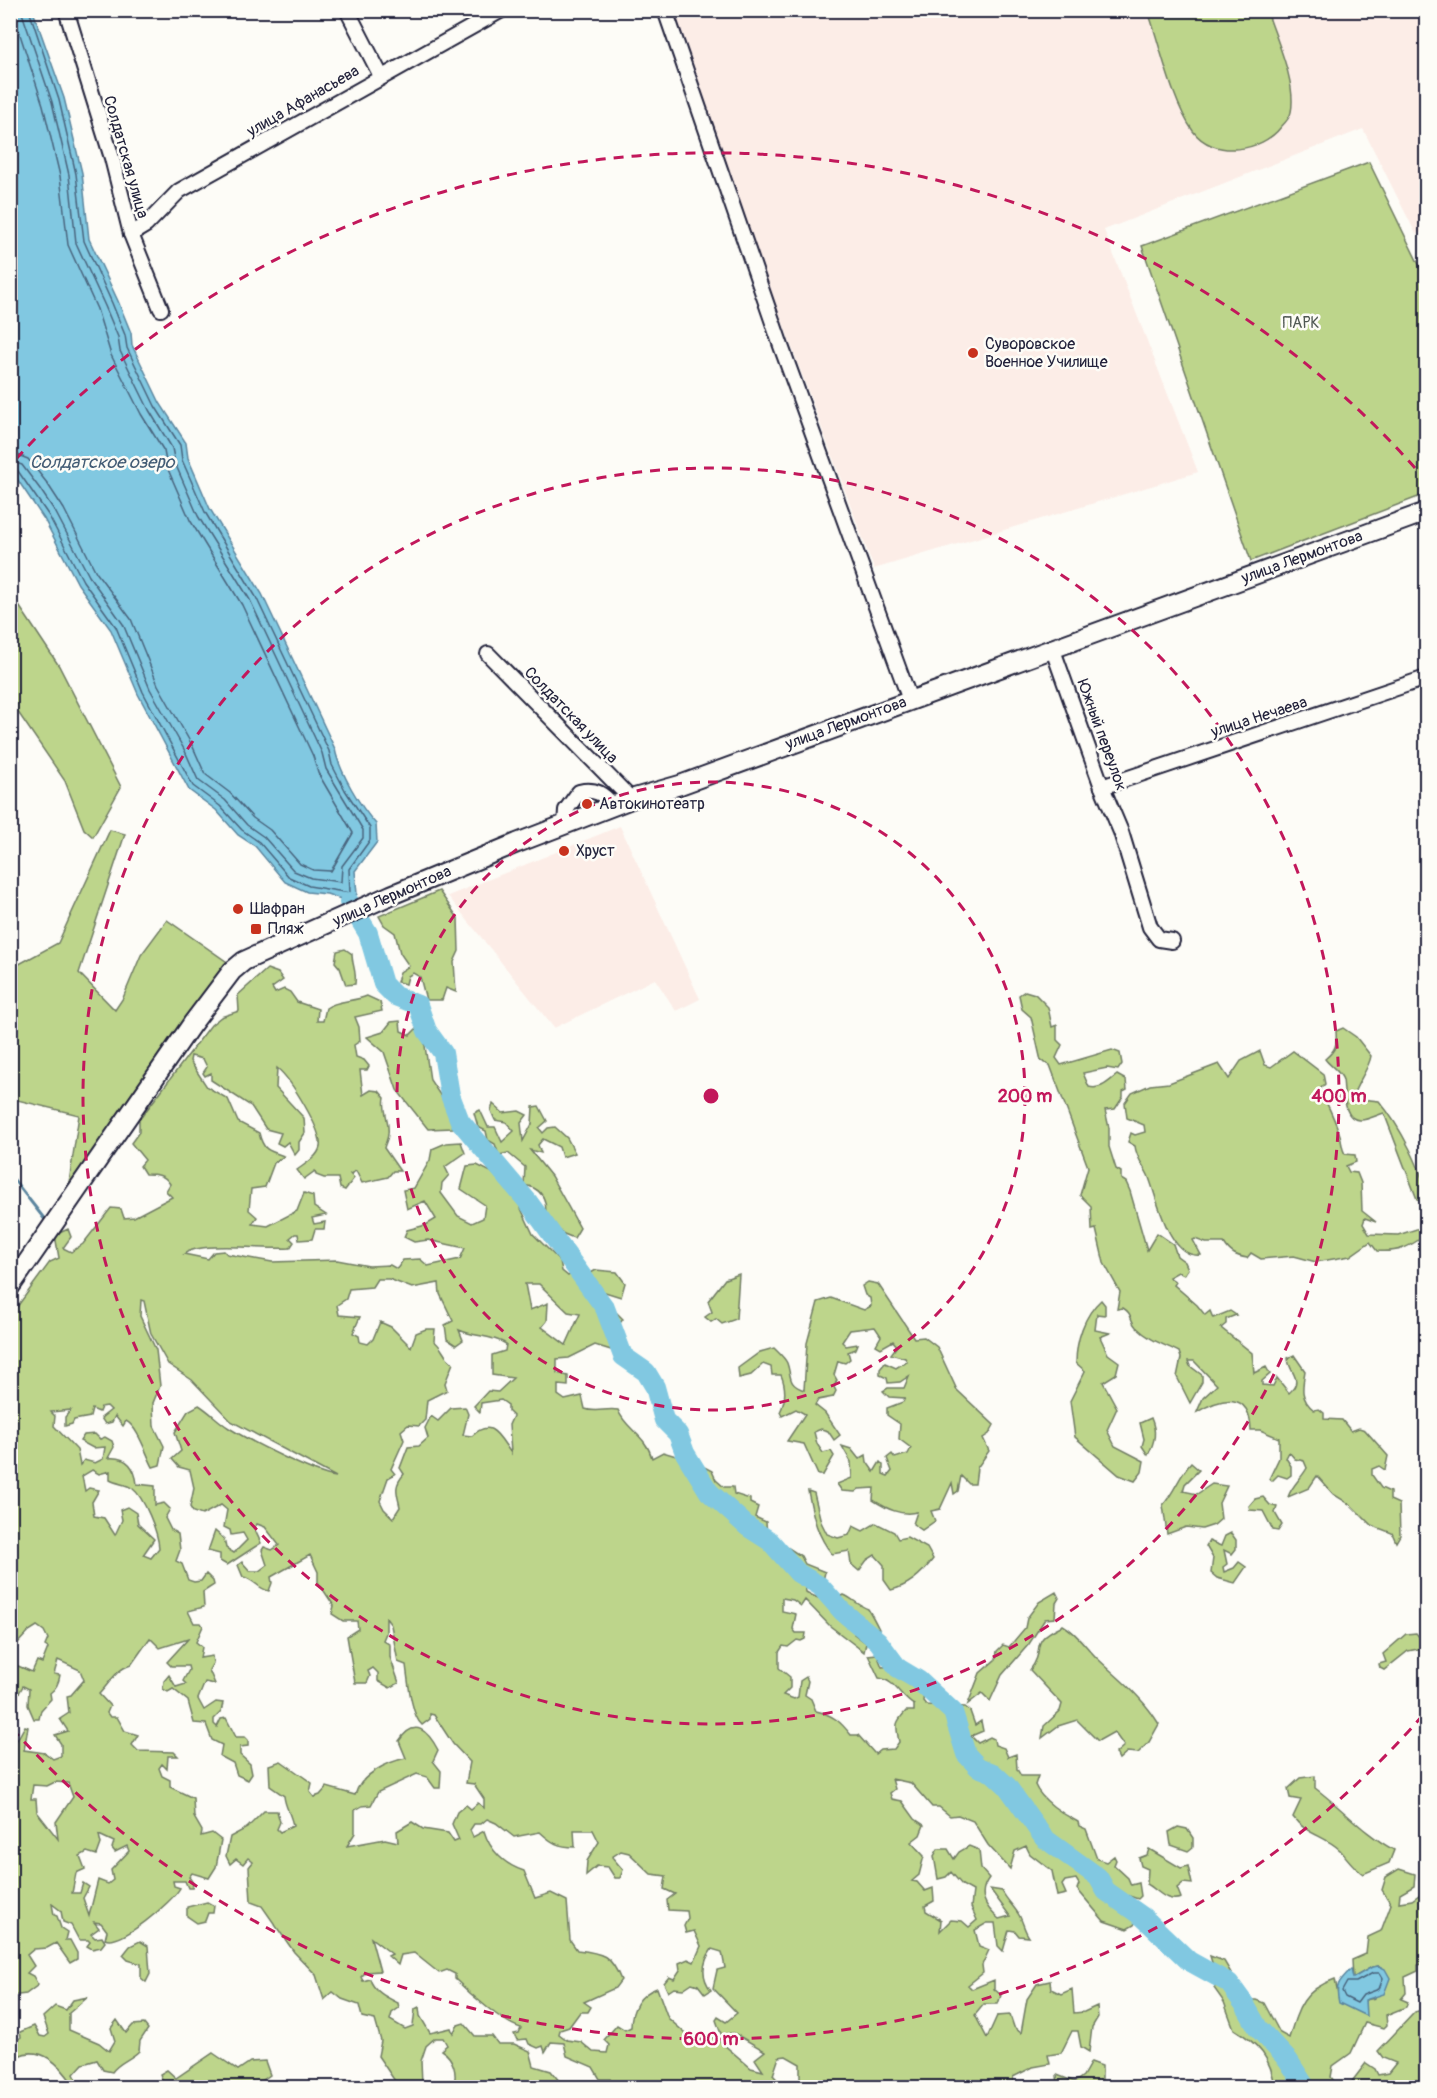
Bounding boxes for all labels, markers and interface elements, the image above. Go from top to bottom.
street label: улица Афанасьева [242,61,363,142]
street label: Солдатская улица [99,93,153,221]
park label: ПАРК [1282,313,1320,333]
place label: Суворовское Военное Училище [985,334,1108,372]
marker: Суворовское Военное Училище [966,346,980,360]
water label: Солдатское озеро [30,451,176,474]
street label: улица Лермонтова [1238,526,1365,589]
street label: Солдатская улица [520,663,622,767]
street label: Южный переулок [1073,677,1131,793]
street label: улица Лермонтова [782,692,909,755]
street label: улица Нечаева [1207,692,1310,742]
place label: Автокинотеатр [599,794,705,814]
marker: Автокинотеатр [580,797,594,811]
place label: Хруст [576,841,615,861]
marker: Хруст [557,844,571,858]
street label: улица Лермонтова [329,861,454,931]
place label: Шафран [250,899,305,919]
marker: Шафран [231,902,245,916]
place label: Пляж [268,919,305,939]
marker: Пляж [249,922,263,936]
text: 200 m [998,1085,1052,1108]
text: 400 m [1312,1085,1366,1108]
centre of rings [701,1086,721,1106]
text: 600 m [684,2028,738,2051]

